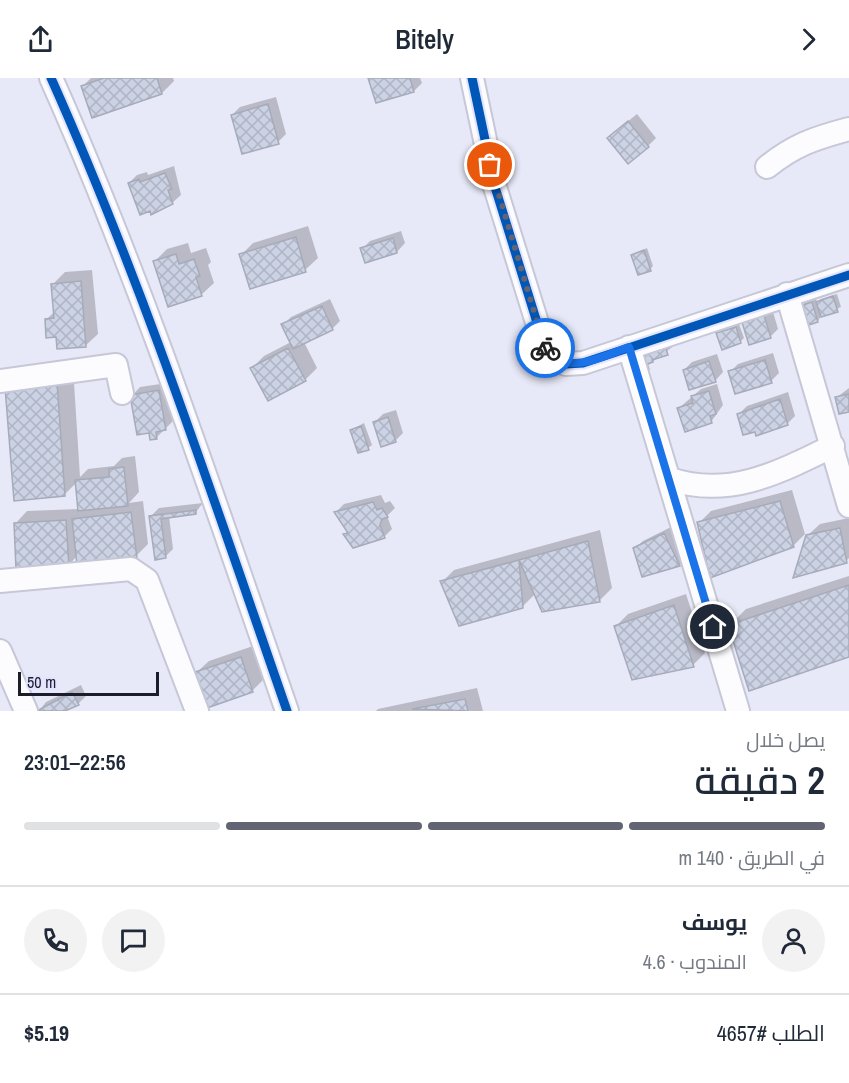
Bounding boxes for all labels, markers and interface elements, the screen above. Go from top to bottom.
text: Bitely [395,21,454,57]
icon: share [24,23,57,56]
icon: forward [792,23,825,56]
pin [464,139,515,190]
icon: bag [473,148,506,181]
courier [515,318,575,378]
icon: bike [529,332,562,365]
pin [687,601,738,652]
icon: home [696,610,729,643]
scale bar [18,669,159,696]
text: 50 m [27,671,56,693]
text: يصل خلال [746,726,825,753]
text: 22:56–23:01 [24,747,126,777]
text: 2 دقيقة [694,754,825,806]
text: في الطريق · 140 m [679,844,825,871]
text: يوسف [682,907,747,937]
button: phone [24,909,87,972]
button: chat [102,909,165,972]
button: person [762,909,825,972]
text: المندوب · 4.6 [643,948,747,975]
text: $5.19 [24,1018,69,1048]
text: الطلب #4657 [717,1018,825,1048]

